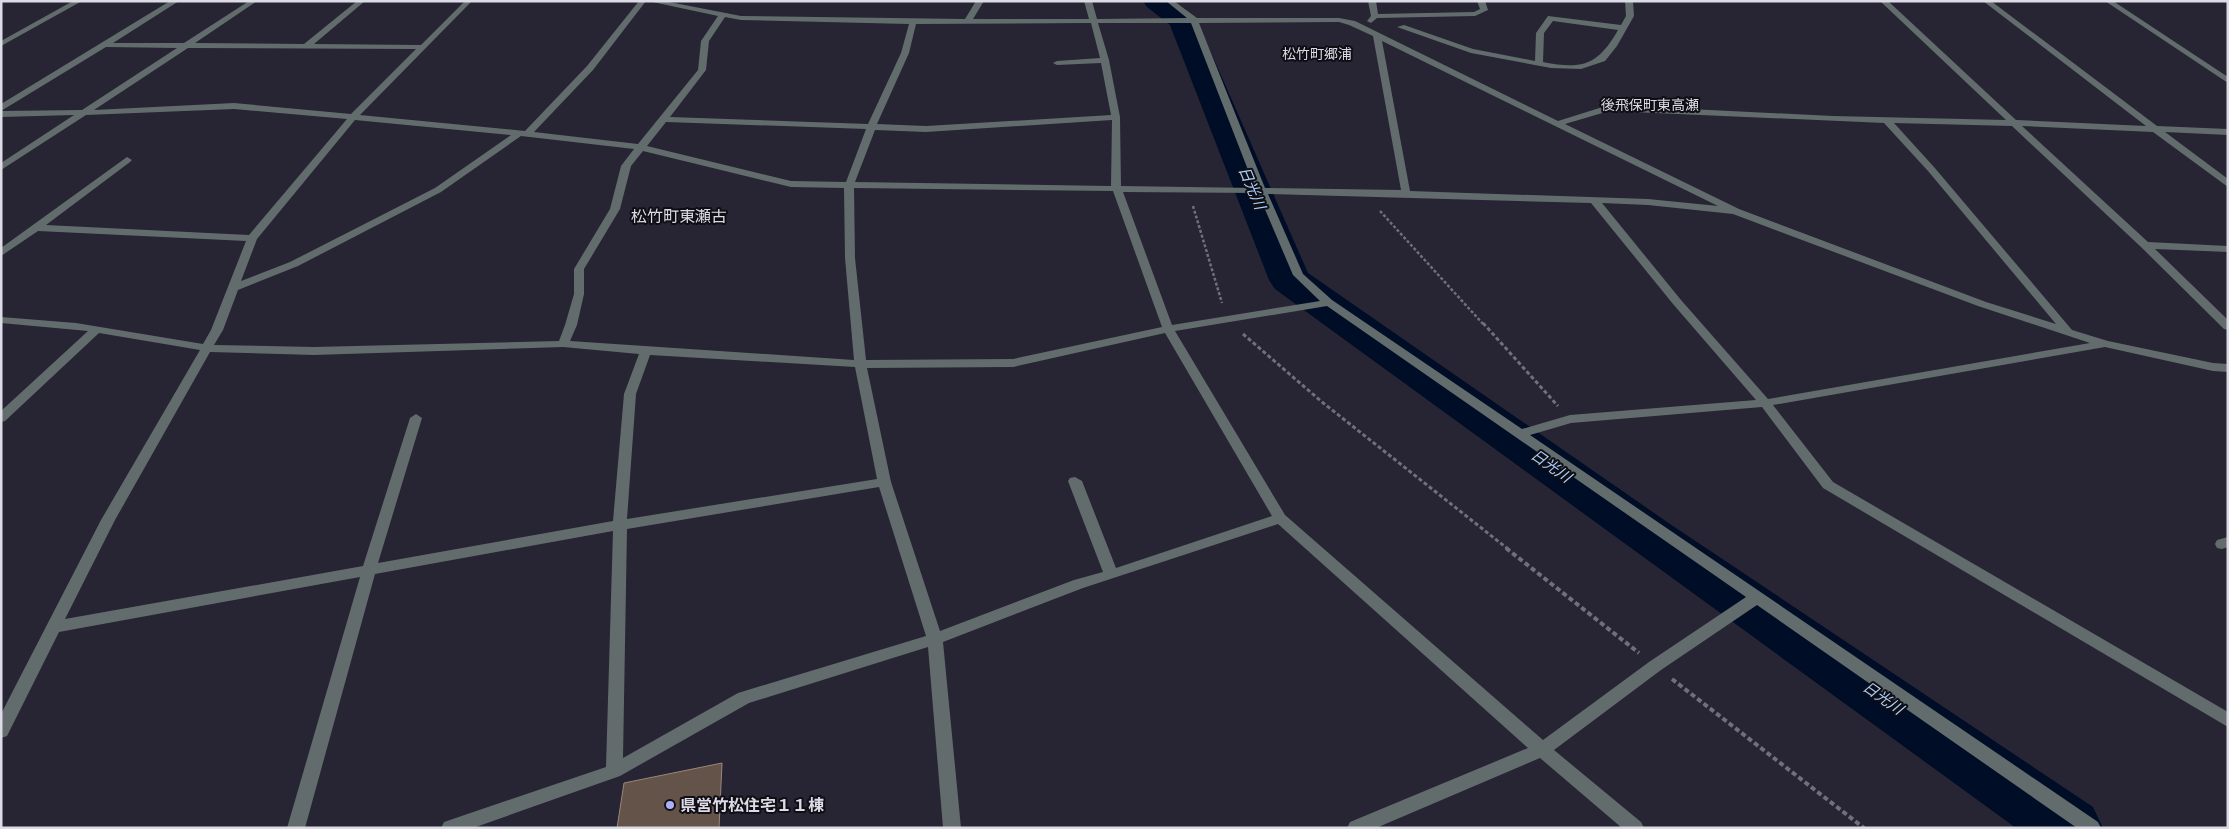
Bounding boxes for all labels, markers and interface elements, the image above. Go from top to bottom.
district label: 松竹町郷浦 [1282,46,1352,63]
district label: 後飛保町東高瀬 [1601,97,1699,114]
water label: 日光川 [1235,164,1270,214]
district label: 松竹町東瀬古 [631,207,727,226]
water label: 日光川 [1527,446,1576,487]
water label: 日光川 [1859,678,1908,719]
place label: 県営竹松住宅１１棟 [680,796,824,815]
marker: 県営竹松住宅１１棟 [664,799,676,811]

